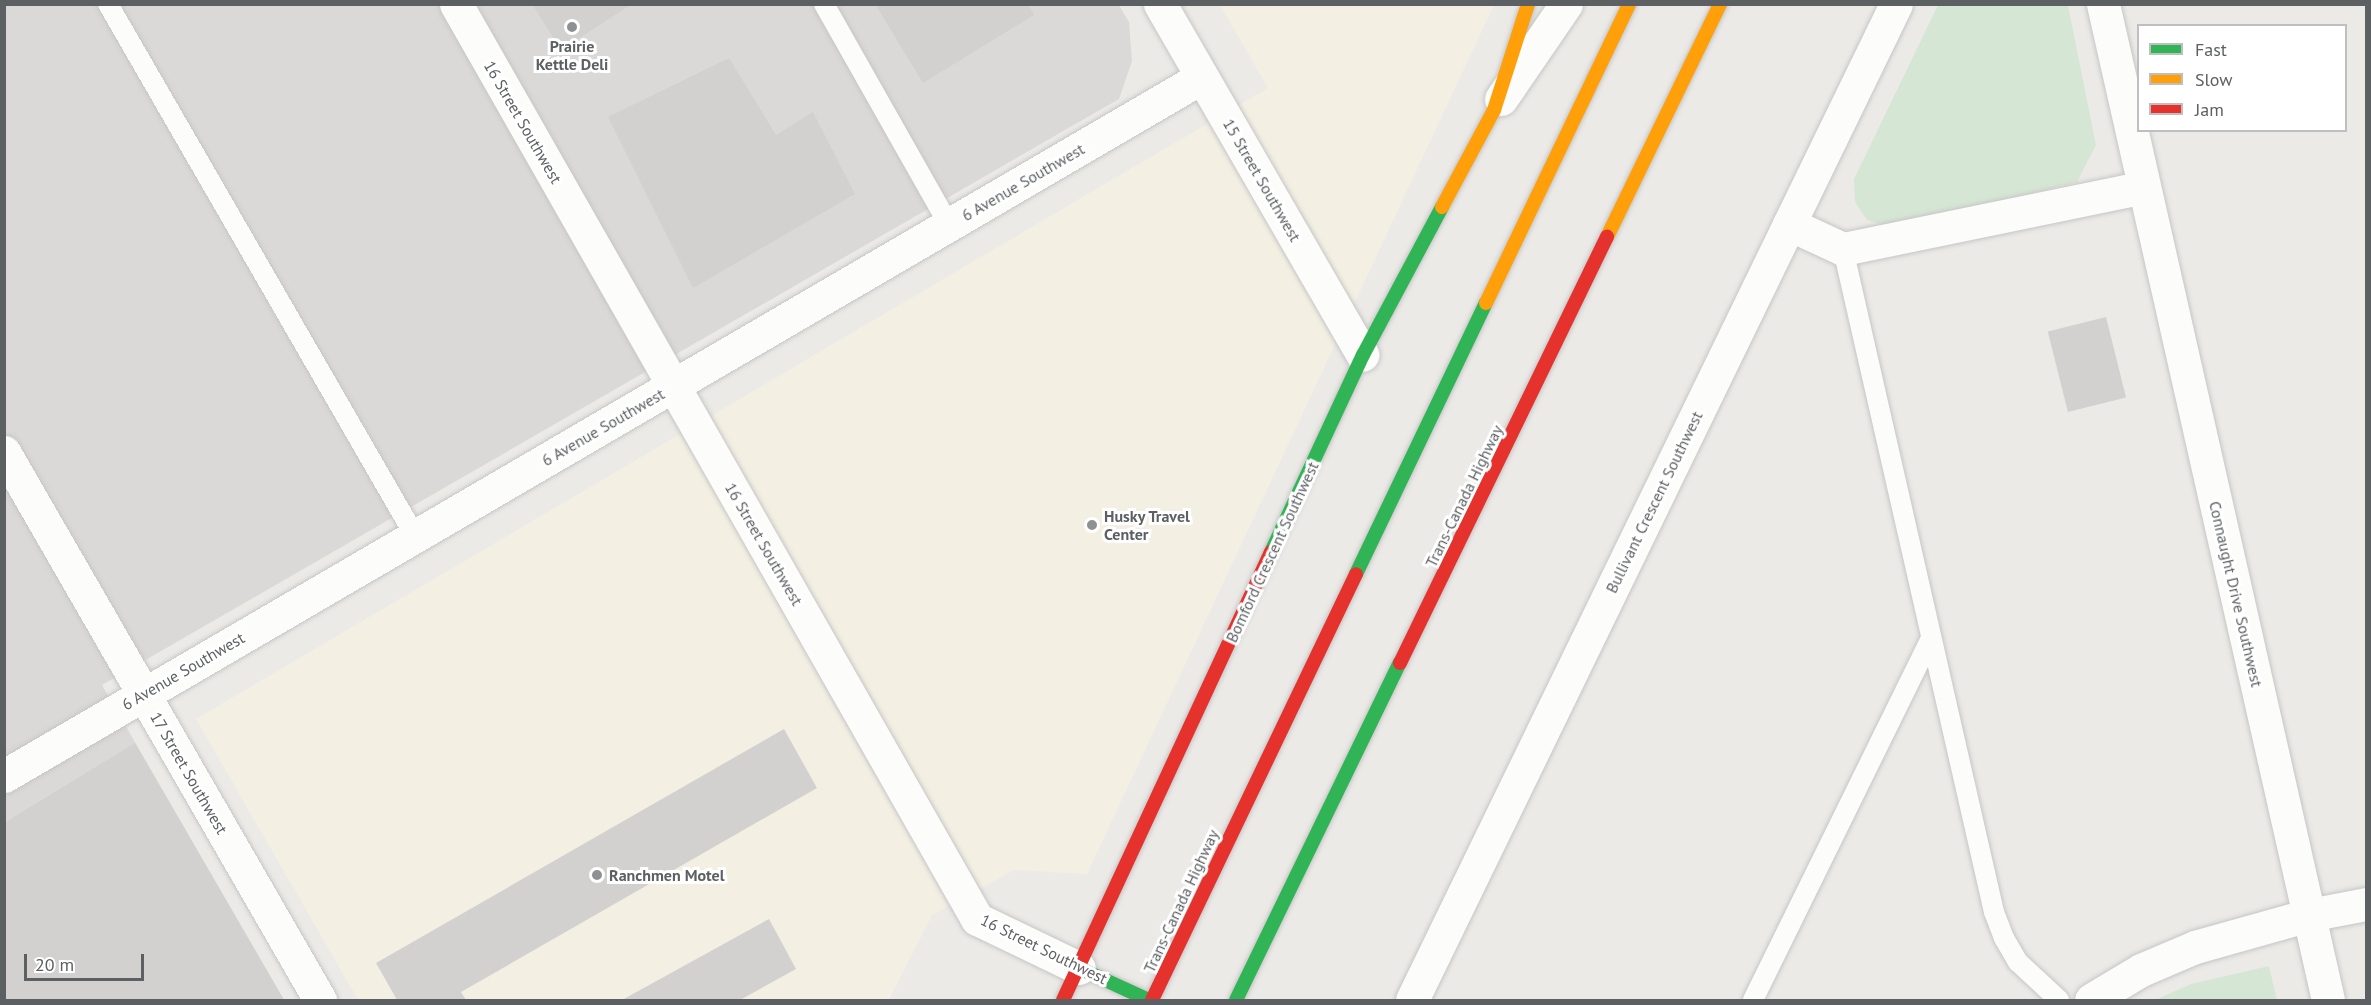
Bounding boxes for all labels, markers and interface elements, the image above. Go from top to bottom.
marker: Prairie Kettle Deli [565,20,579,34]
legend [2137,24,2347,132]
place label: Prairie Kettle Deli [536,36,608,74]
text: Fast [2195,38,2227,61]
street label: 16 Street Southwest [480,57,566,187]
text: Slow [2195,68,2233,91]
text: Jam [2195,98,2224,121]
street label: 15 Street Southwest [1219,115,1305,245]
street label: 6 Avenue Southwest [958,139,1088,225]
street label: 6 Avenue Southwest [538,384,668,470]
street label: Bullivant Crescent Southwest [1602,408,1706,596]
street label: Trans-Canada Highway [1421,422,1507,570]
street label: Bomford Crescent Southwest [1222,459,1322,645]
street label: 16 Street Southwest [721,479,807,609]
street label: Connaught Drive Southwest [2205,499,2267,689]
place label: Husky Travel Center [1104,506,1191,544]
marker: Husky Travel Center [1085,518,1099,532]
street label: 6 Avenue Southwest [118,628,248,714]
street label: 17 Street Southwest [146,708,232,838]
street label: Trans-Canada Highway [1139,826,1223,976]
place label: Ranchmen Motel [609,865,724,885]
marker: Ranchmen Motel [590,868,604,882]
street label: 16 Street Southwest [978,910,1110,988]
scale bar [27,942,147,980]
text: 20 m [35,953,74,976]

